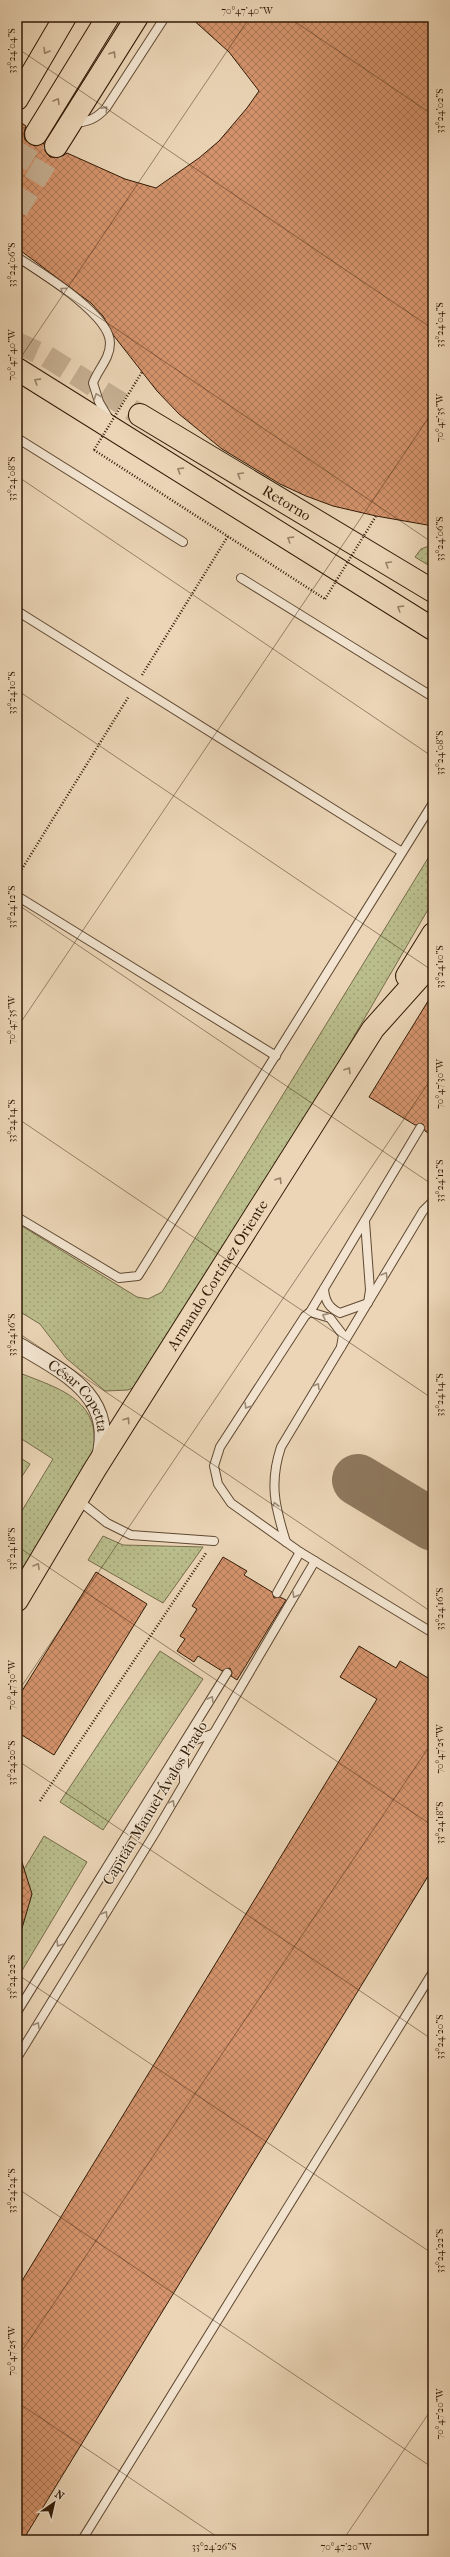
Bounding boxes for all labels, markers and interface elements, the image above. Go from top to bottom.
text: 70°47'40"W [221,5,274,17]
text: 33°24'04"S [6,28,18,74]
one-way arrow [43,47,50,54]
one-way arrow [109,51,116,58]
text: 33°24'02"S [434,89,446,133]
one-way arrow [52,98,59,105]
one-way arrow [100,106,107,114]
text: 33°24'06"S [6,242,18,288]
one-way arrow [61,288,68,295]
text: 33°24'04"S [434,302,446,348]
text: 70°47'40"W [6,328,18,381]
one-way arrow [34,379,41,386]
one-way arrow [93,392,102,399]
text: 70°47'35"W [434,392,446,442]
text: 33°24'08"S [6,457,18,501]
one-way arrow [177,468,184,475]
one-way arrow [237,473,244,480]
street label: Retorno [259,482,315,525]
text: 33°24'06"S [434,516,446,562]
one-way arrow [287,537,294,544]
one-way arrow [385,561,392,569]
one-way arrow [397,606,404,613]
text: 33°24'10"S [6,671,18,715]
text: 33°24'08"S [434,731,446,775]
text: 33°24'12"S [6,886,18,928]
text: 33°24'10"S [434,945,446,989]
text: 70°47'35"W [6,994,18,1044]
text: 70°47'30"W [434,1058,446,1109]
one-way arrow [343,1067,350,1074]
text: 33°24'14"S [6,1099,18,1143]
text: 33°24'12"S [434,1160,446,1202]
one-way arrow [274,1177,281,1184]
street label: Armando Cortínez Oriente [163,1196,272,1354]
one-way arrow [380,1272,387,1279]
text: 33°24'16"S [6,1313,18,1357]
one-way arrow [322,1314,329,1321]
street label: César Copetta [45,1356,112,1434]
text: 33°24'14"S [434,1373,446,1417]
one-way arrow [313,1383,320,1390]
one-way arrow [244,1402,251,1409]
one-way arrow [122,1417,129,1424]
one-way arrow [271,1502,279,1508]
text: 33°24'18"S [6,1528,18,1570]
one-way arrow [32,1563,39,1570]
text: 33°24'16"S [434,1587,446,1631]
one-way arrow [293,1591,300,1598]
text: 70°47'30"W [6,1659,18,1710]
one-way arrow [207,1696,214,1703]
street label: Capitán Manuel Ávalos Prado [99,1717,211,1888]
text: 70°47'25"W [434,1723,446,1774]
text: 33°24'20"S [6,1741,18,1785]
one-way arrow [168,1800,175,1807]
text: 33°24'18"S [434,1802,446,1844]
one-way arrow [101,1911,108,1918]
one-way arrow [57,1940,64,1947]
text: 33°24'22"S [6,1955,18,1999]
text: 33°24'20"S [434,2015,446,2059]
one-way arrow [33,2022,40,2029]
text: 33°24'24"S [6,2168,18,2214]
text: 33°24'22"S [434,2229,446,2273]
text: 70°47'25"W [6,2325,18,2376]
text: 70°47'20"W [434,2387,446,2439]
north arrow [34,2483,74,2523]
text: N [52,2487,67,2503]
text: 33°24'26"S [192,2541,236,2553]
text: 70°47'20"W [321,2541,373,2553]

